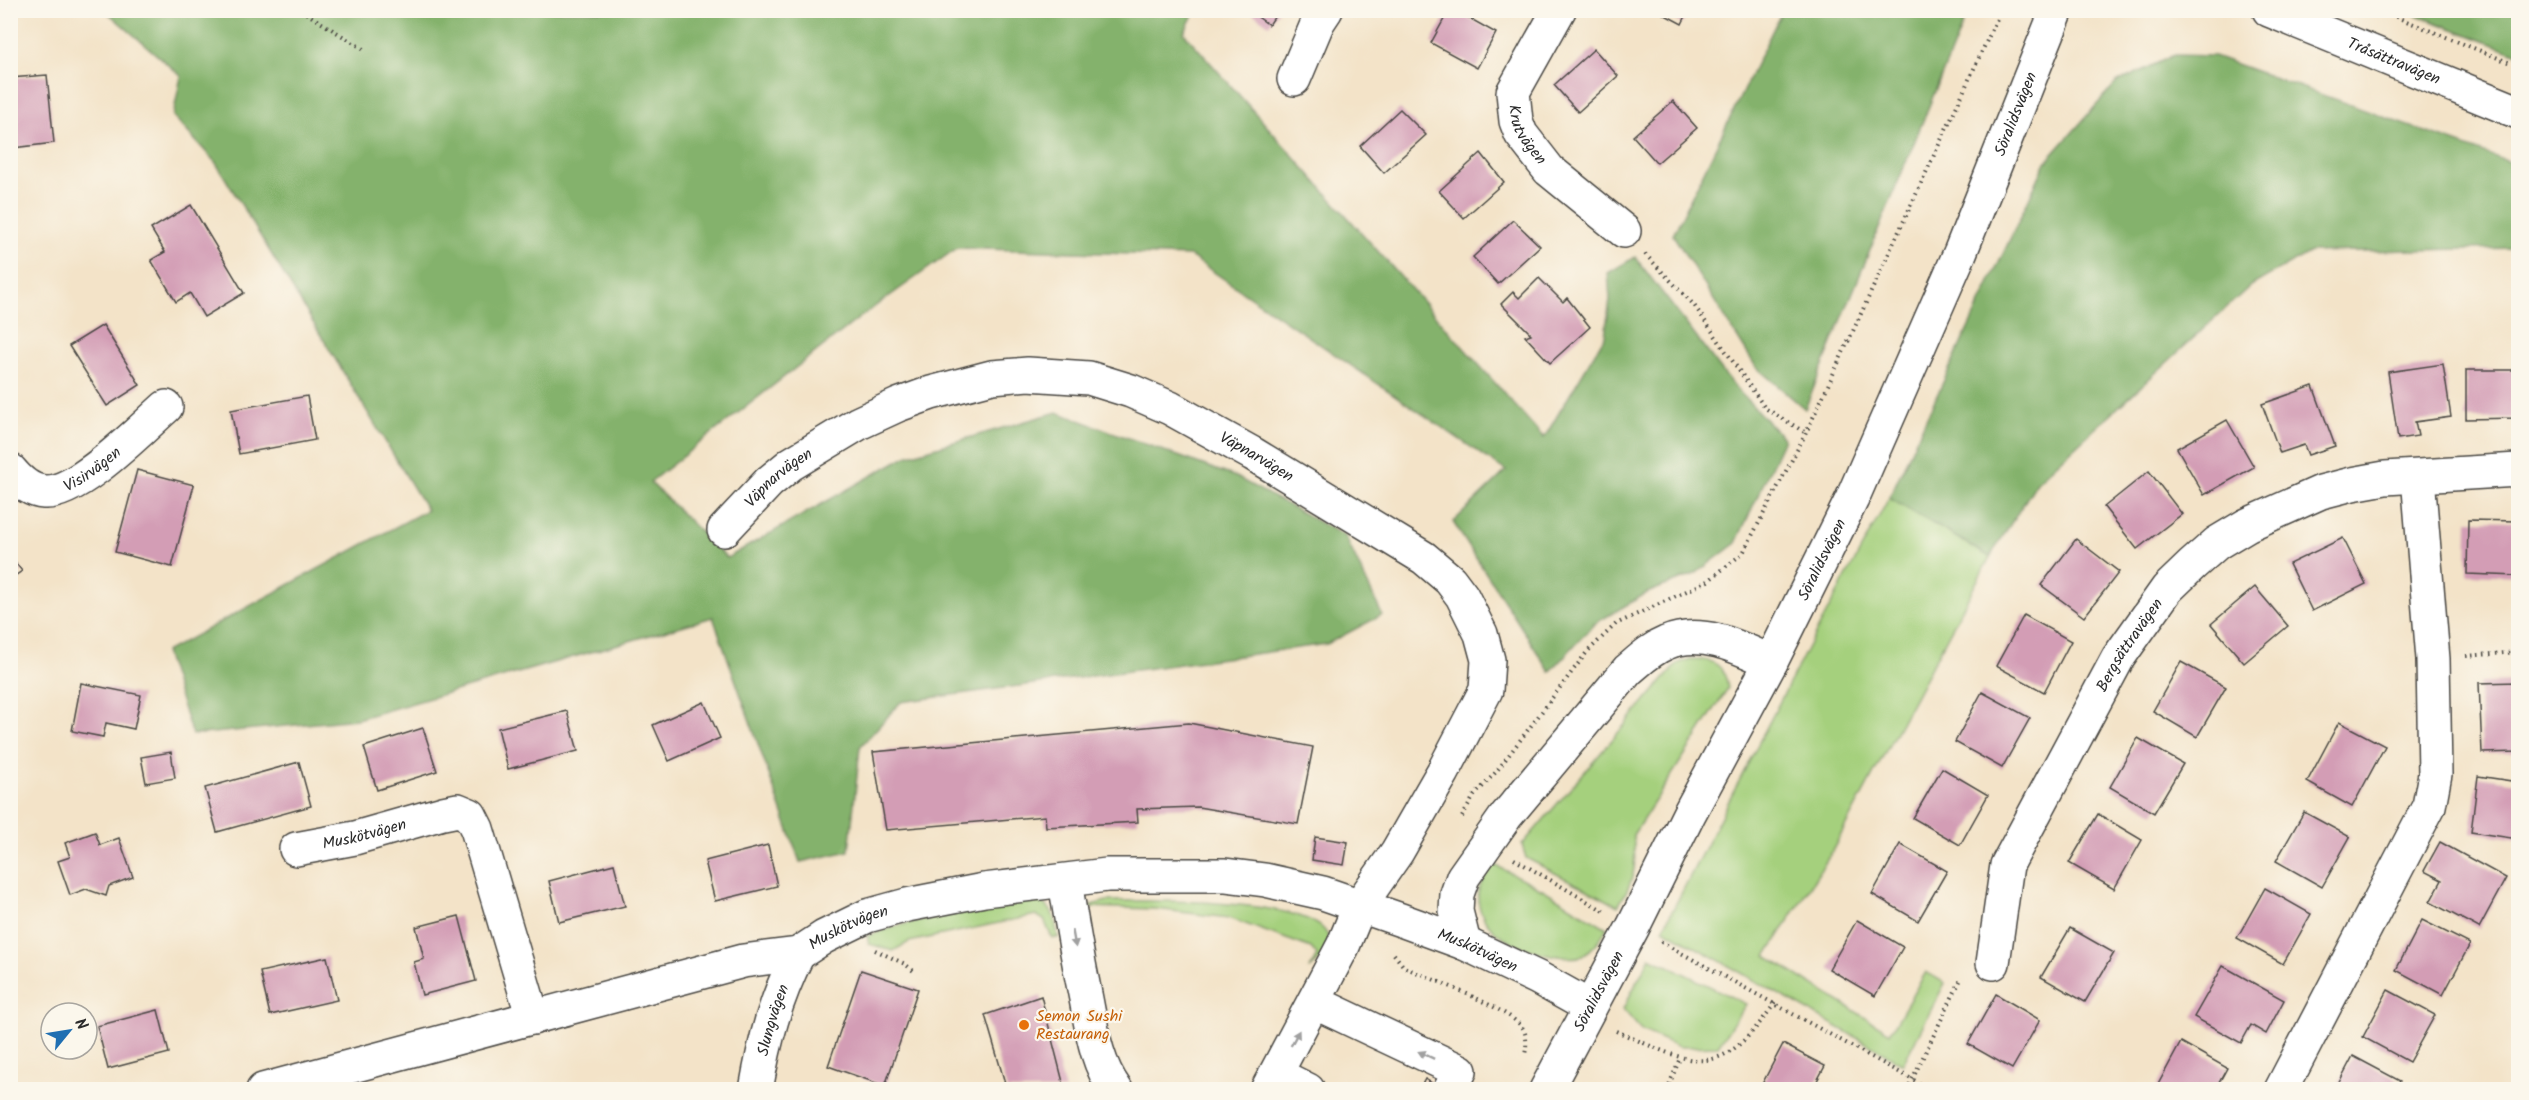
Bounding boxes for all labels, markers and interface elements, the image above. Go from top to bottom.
street label: Tråsättravägen [2344,31,2444,91]
street label: Söralidsvägen [1987,68,2044,160]
street label: Krutvägen [1502,103,1553,170]
street label: Väpnarvägen [1215,425,1299,489]
street label: Visirvägen [59,440,127,499]
street label: Väpnarvägen [739,441,817,513]
street label: Söralidsvägen [1791,514,1853,605]
street label: Bergsättravägen [2090,593,2169,696]
street label: Muskötvägen [320,812,409,856]
street label: Muskötvägen [803,898,891,956]
street label: Muskötvägen [1434,922,1522,979]
one-way arrow [1070,929,1079,948]
street label: Söralidsvägen [1567,946,1631,1036]
street label: Slungvägen [750,980,796,1058]
north arrow [39,1001,99,1061]
place label: Semon Sushi Restaurang [1036,1004,1123,1047]
text: N [67,1014,94,1035]
marker: Semon Sushi Restaurang [1017,1018,1031,1032]
one-way arrow [1290,1030,1300,1047]
one-way arrow [1418,1051,1435,1060]

